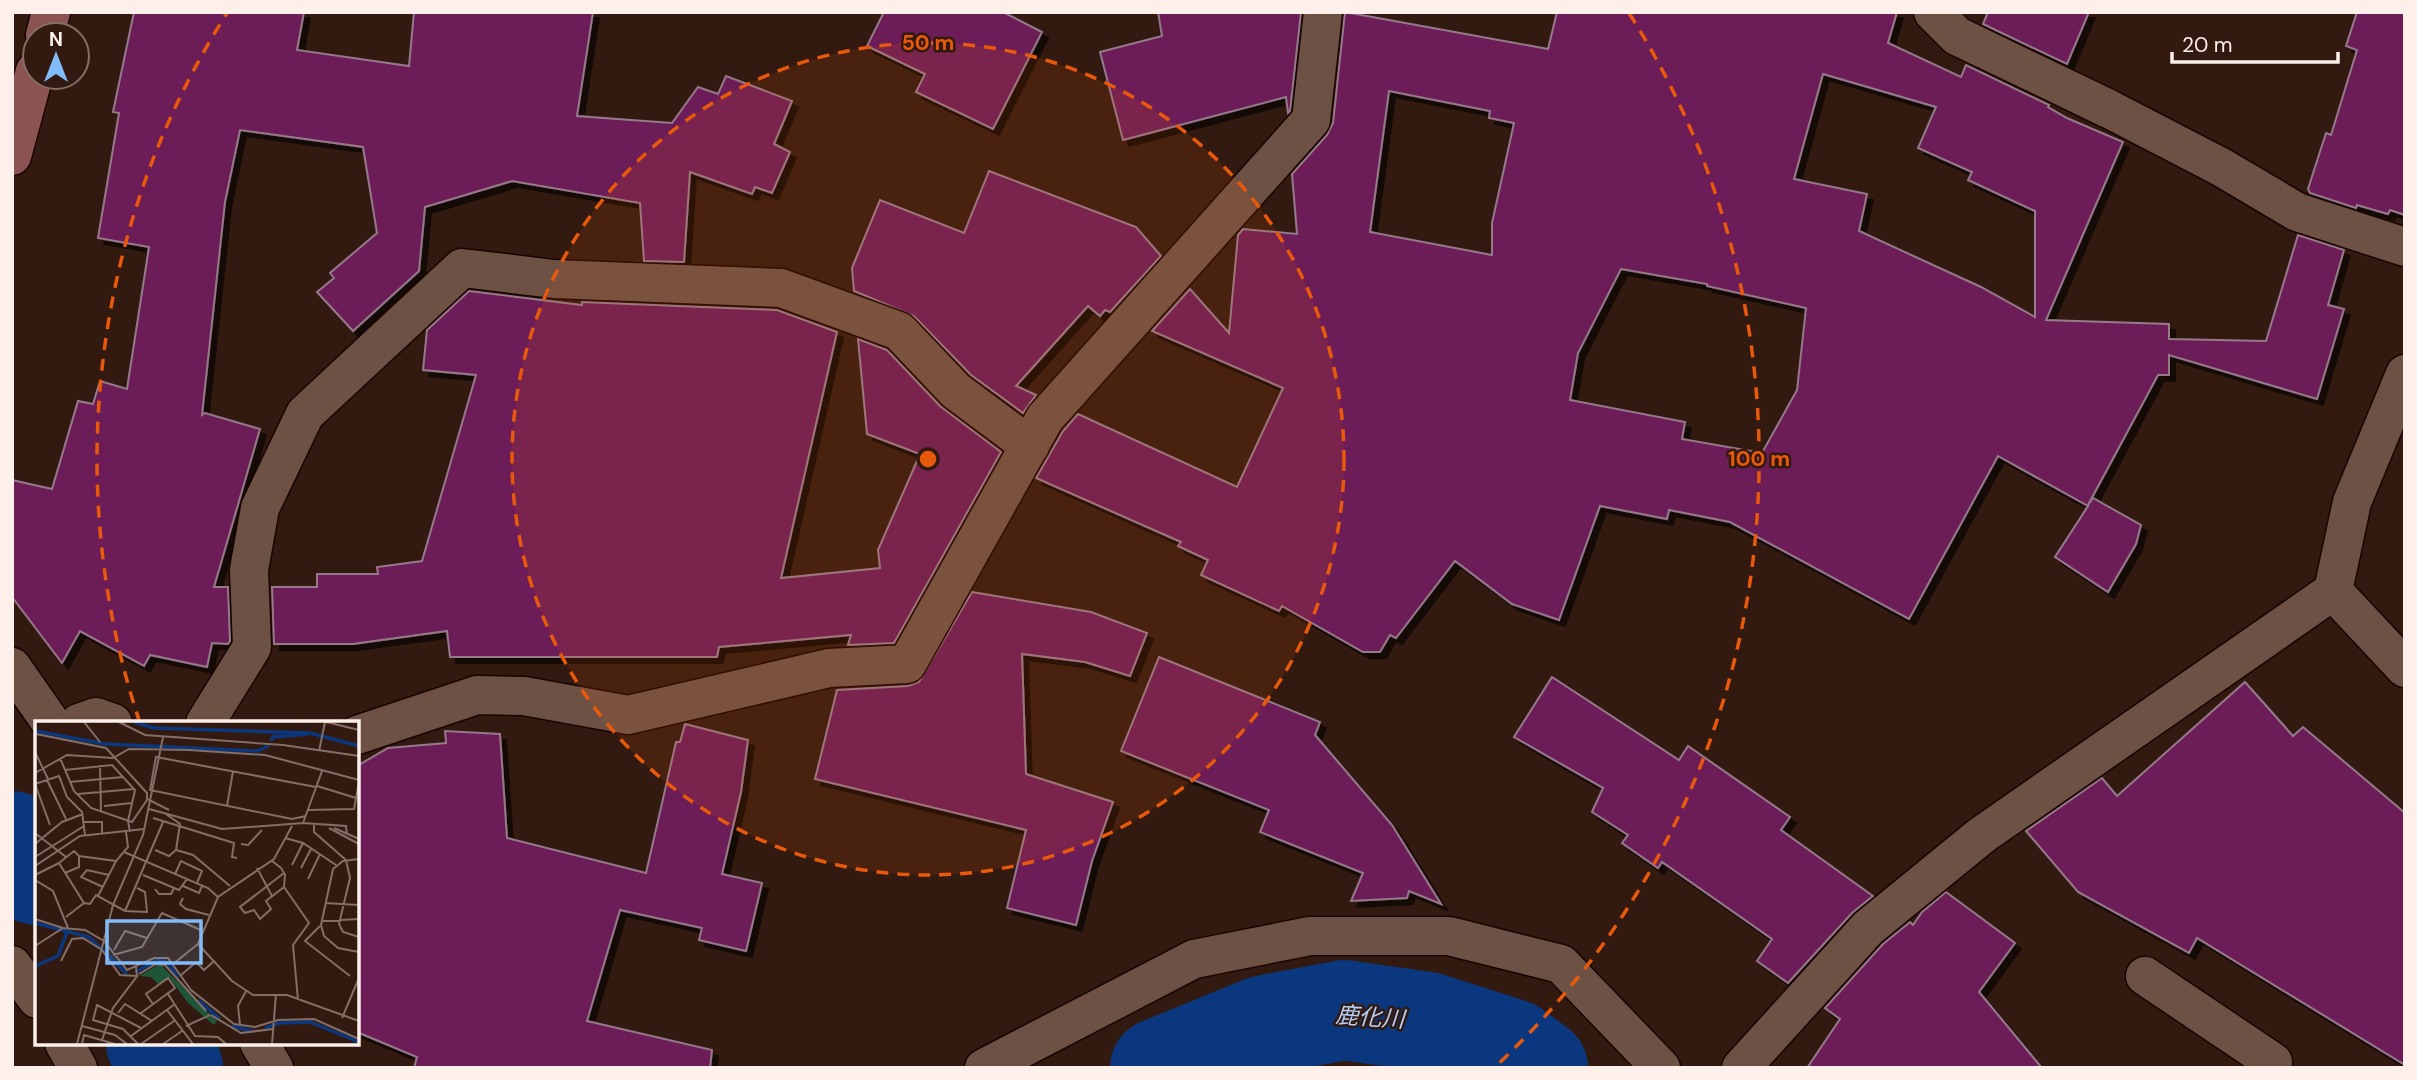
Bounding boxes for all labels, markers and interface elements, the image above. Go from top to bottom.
north arrow [21,21,91,91]
scale bar [2172,21,2338,65]
text: N [49,27,63,52]
text: 50 m [902,29,954,57]
text: 20 m [2182,31,2233,59]
text: 100 m [1728,445,1790,473]
centre of rings [916,447,940,471]
inset map [35,721,359,1045]
water label: 鹿化川 [1335,1000,1408,1035]

